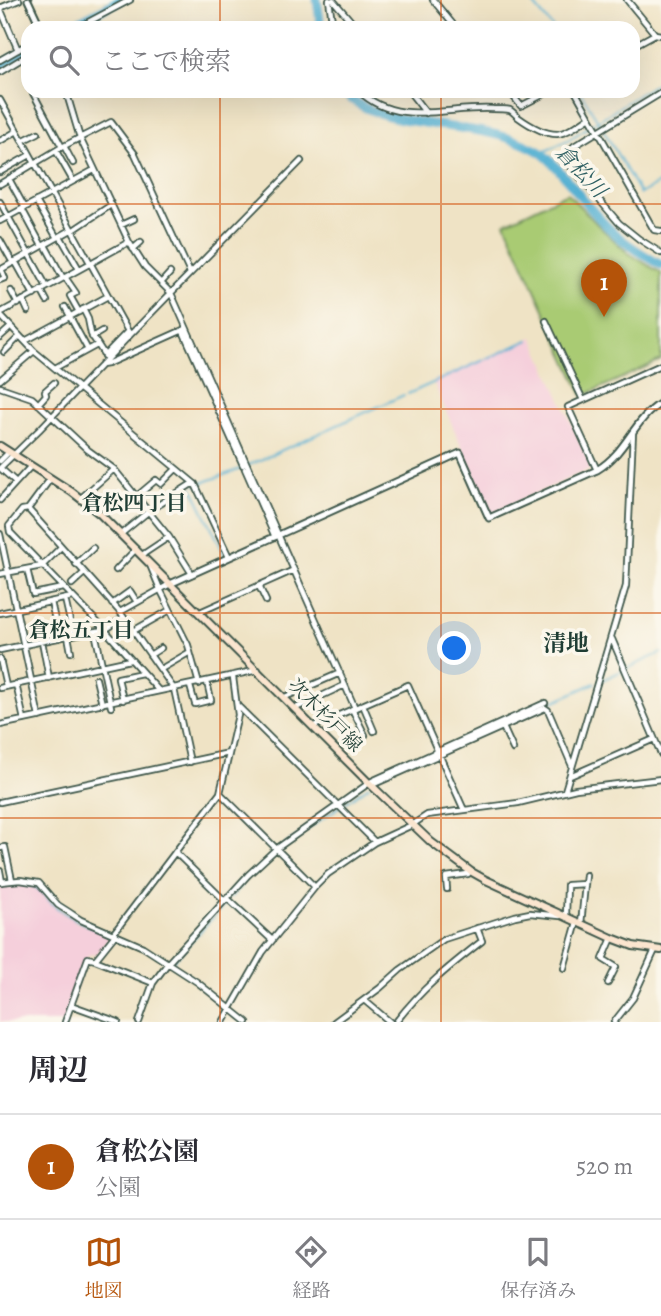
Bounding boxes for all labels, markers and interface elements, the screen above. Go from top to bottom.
search box [21,21,640,98]
icon: search [45,41,83,79]
text: ここで検索 [101,44,231,79]
water label: 倉松川 [549,138,614,205]
pin: 1 [581,259,627,317]
district label: 倉松四丁目 [82,489,187,517]
district label: 倉松五丁目 [29,616,134,644]
district label: 清地 [543,628,589,659]
your location [437,631,471,665]
street label: 次木杉戸線 [282,672,368,758]
text: 周辺 [28,1050,88,1090]
text: 倉松公園 [95,1134,199,1169]
text: 1 [47,1151,55,1182]
text: 520 m [576,1151,633,1182]
text: 公園 [95,1172,141,1203]
tab: 地図 [85,1233,123,1304]
tab: 経路 [292,1233,330,1304]
tab: 保存済み [500,1233,576,1304]

